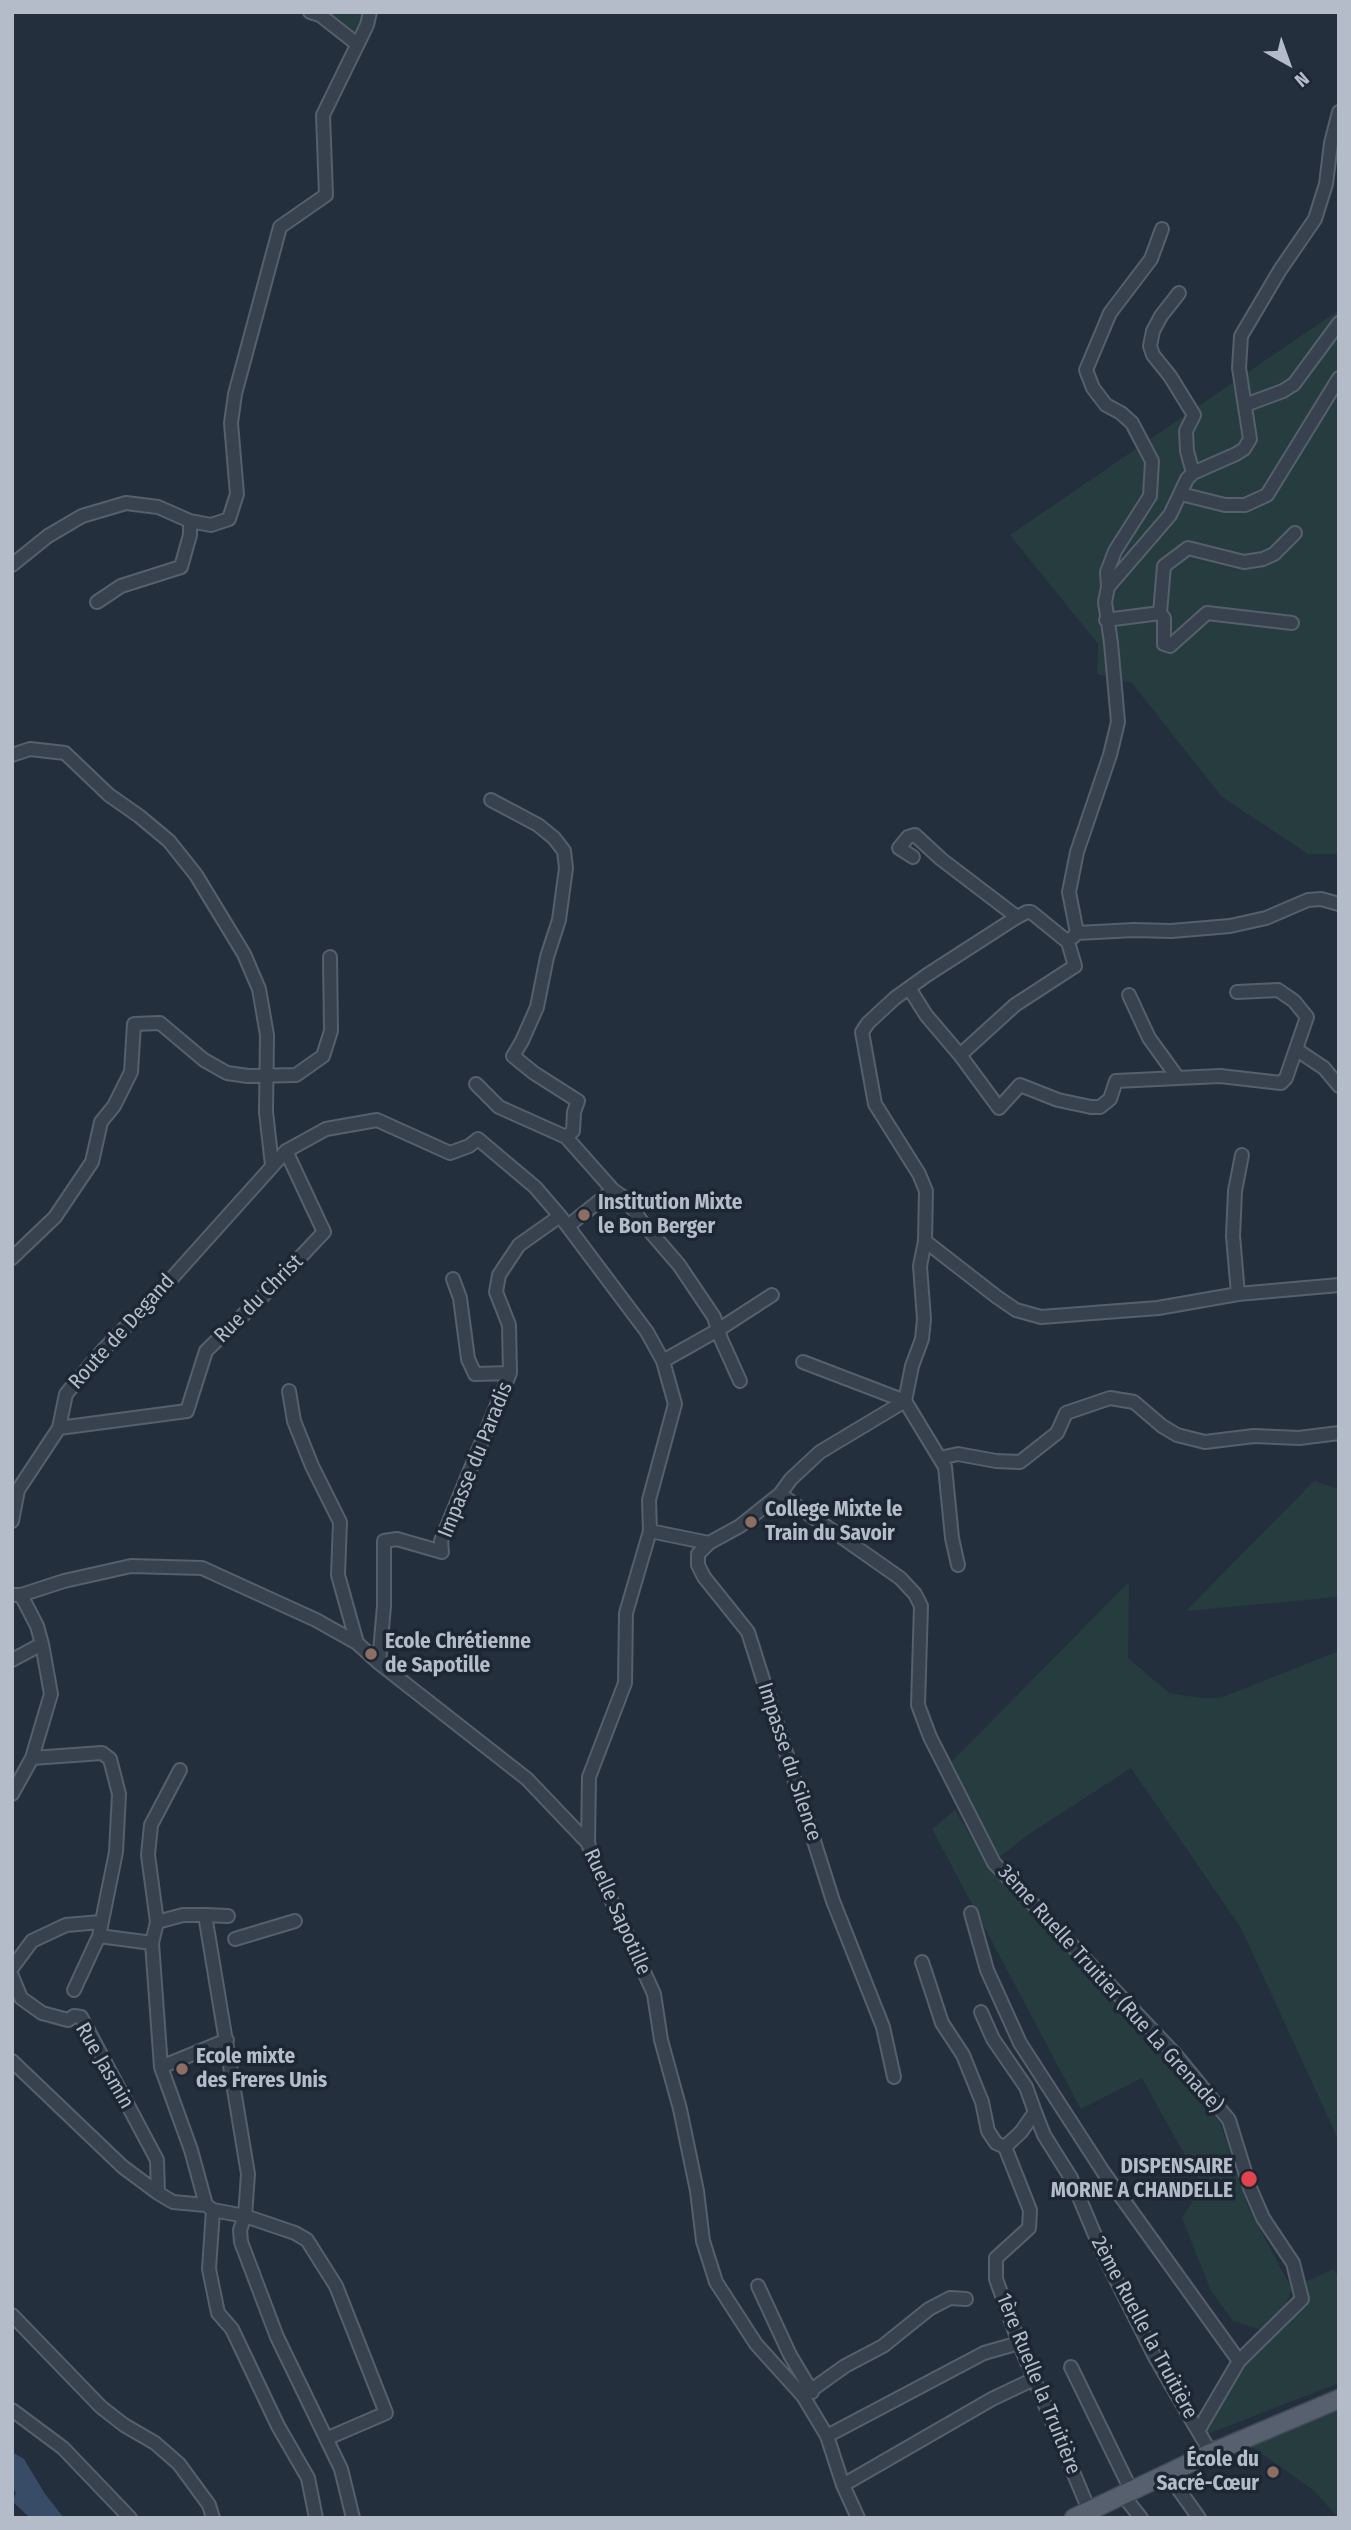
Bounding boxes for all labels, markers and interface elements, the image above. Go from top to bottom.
north arrow [1253,28,1323,98]
text: N [1290,67,1314,92]
place label: Institution Mixte le Bon Berger [598,1190,742,1240]
marker: Institution Mixte le Bon Berger [576,1207,592,1223]
street label: Rue du Christ [209,1249,309,1349]
street label: Route de Degand [64,1269,180,1395]
street label: Impasse du Paradis [433,1378,519,1542]
place label: College Mixte le Train du Savoir [765,1497,903,1547]
marker: College Mixte le Train du Savoir [743,1514,759,1530]
place label: Ecole Chrétienne de Sapotille [385,1629,531,1679]
marker: Ecole Chrétienne de Sapotille [363,1646,379,1662]
street label: Impasse du Silence [752,1680,826,1844]
street label: Ruelle Sapotille [578,1845,656,1979]
street label: 3ème Ruelle Truitier (Rue La Grenade) [992,1860,1228,2118]
street label: Rue Jasmin [69,2019,139,2113]
place label: Ecole mixte des Freres Unis [196,2044,327,2094]
marker: Ecole mixte des Freres Unis [174,2061,190,2077]
place label: DISPENSAIRE MORNE A CHANDELLE [1051,2154,1233,2204]
marker: DISPENSAIRE MORNE A CHANDELLE [1239,2169,1259,2189]
street label: 2ème Ruelle la Truitière [1085,2233,1203,2423]
street label: 1ère Ruelle la Truitière [990,2290,1086,2478]
place label: École du Sacré-Cœur [1156,2447,1259,2497]
marker: École du Sacré-Cœur [1265,2464,1281,2480]

